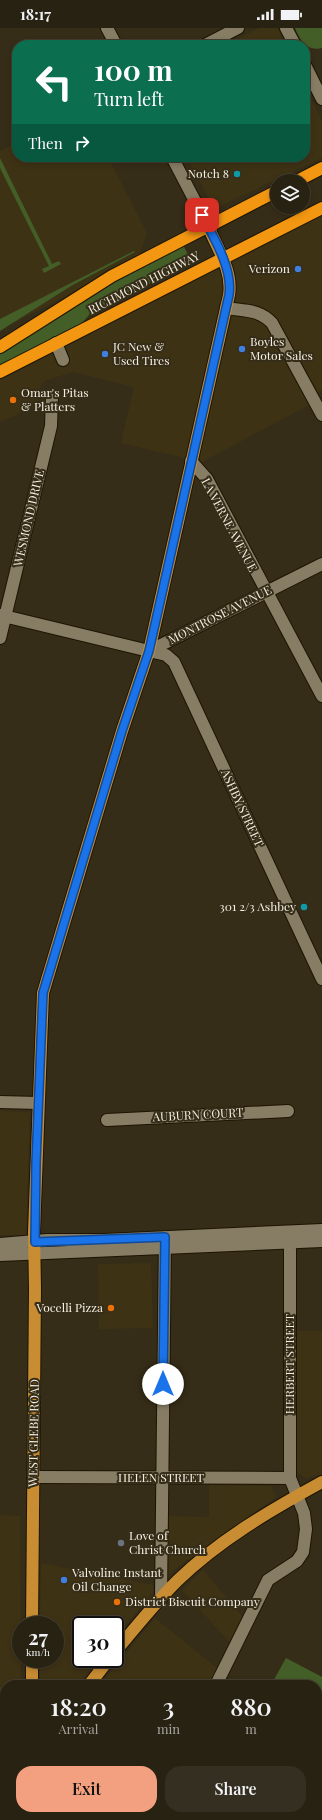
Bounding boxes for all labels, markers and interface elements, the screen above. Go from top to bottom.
text: 18:17 [20,4,51,24]
text: 100 m [94,51,173,88]
icon: left [28,56,80,108]
text: Turn left [94,87,164,111]
icon: right [71,132,93,154]
text: Then [28,133,63,153]
place label: Notch 8 [188,165,229,181]
marker: Notch 8 [232,169,242,179]
map controls [270,174,310,214]
button: layers [270,174,310,214]
pin [185,198,219,232]
icon: arrive [191,204,213,226]
street label: RICHMOND HIGHWAY [85,247,203,317]
place label: Verizon [248,260,290,276]
marker: Verizon [293,264,303,274]
place label: Boyles Motor Sales [250,333,313,363]
place label: JC New & Used Tires [112,338,170,368]
marker: Boyles Motor Sales [237,344,247,354]
marker: JC New & Used Tires [100,349,110,359]
place label: Omar's Pitas & Platters [21,384,89,414]
marker: Omar's Pitas & Platters [8,395,18,405]
street label: WESMOND DRIVE [9,468,47,569]
street label: LA VERNE AVENUE [198,475,261,574]
street label: MONTROSE AVENUE [165,581,274,647]
street label: ASHBY STREET [218,765,268,849]
place label: 301 2/3 Ashbey [219,898,296,914]
marker: 301 2/3 Ashbey [299,902,309,912]
street label: AUBURN COURT [151,1104,244,1124]
place label: Vocelli Pizza [35,1299,103,1315]
marker: Vocelli Pizza [106,1303,116,1313]
street label: HERBERT STREET [281,1313,297,1414]
position arrow [142,1363,184,1405]
street label: WEST GLEBE ROAD [24,1379,42,1488]
street label: HELEN STREET [118,1469,205,1485]
place label: Love of Christ Church [129,1527,206,1557]
marker: Love of Christ Church [116,1538,126,1548]
place label: Valvoline Instant Oil Change [71,1564,163,1594]
marker: Valvoline Instant Oil Change [59,1575,69,1585]
place label: District Biscuit Company [125,1593,260,1609]
marker: District Biscuit Company [112,1597,122,1607]
speed limit sign: 30 [72,1616,124,1668]
text: 27 [28,1623,48,1650]
text: km/h [26,1645,50,1659]
text: 18:20 [50,1690,107,1722]
text: 3 [163,1690,174,1722]
text: 880 [230,1690,272,1722]
text: Arrival [58,1720,98,1737]
text: min [157,1720,180,1737]
text: m [245,1720,257,1737]
button: Exit [16,1766,157,1812]
button: Share [165,1766,306,1812]

